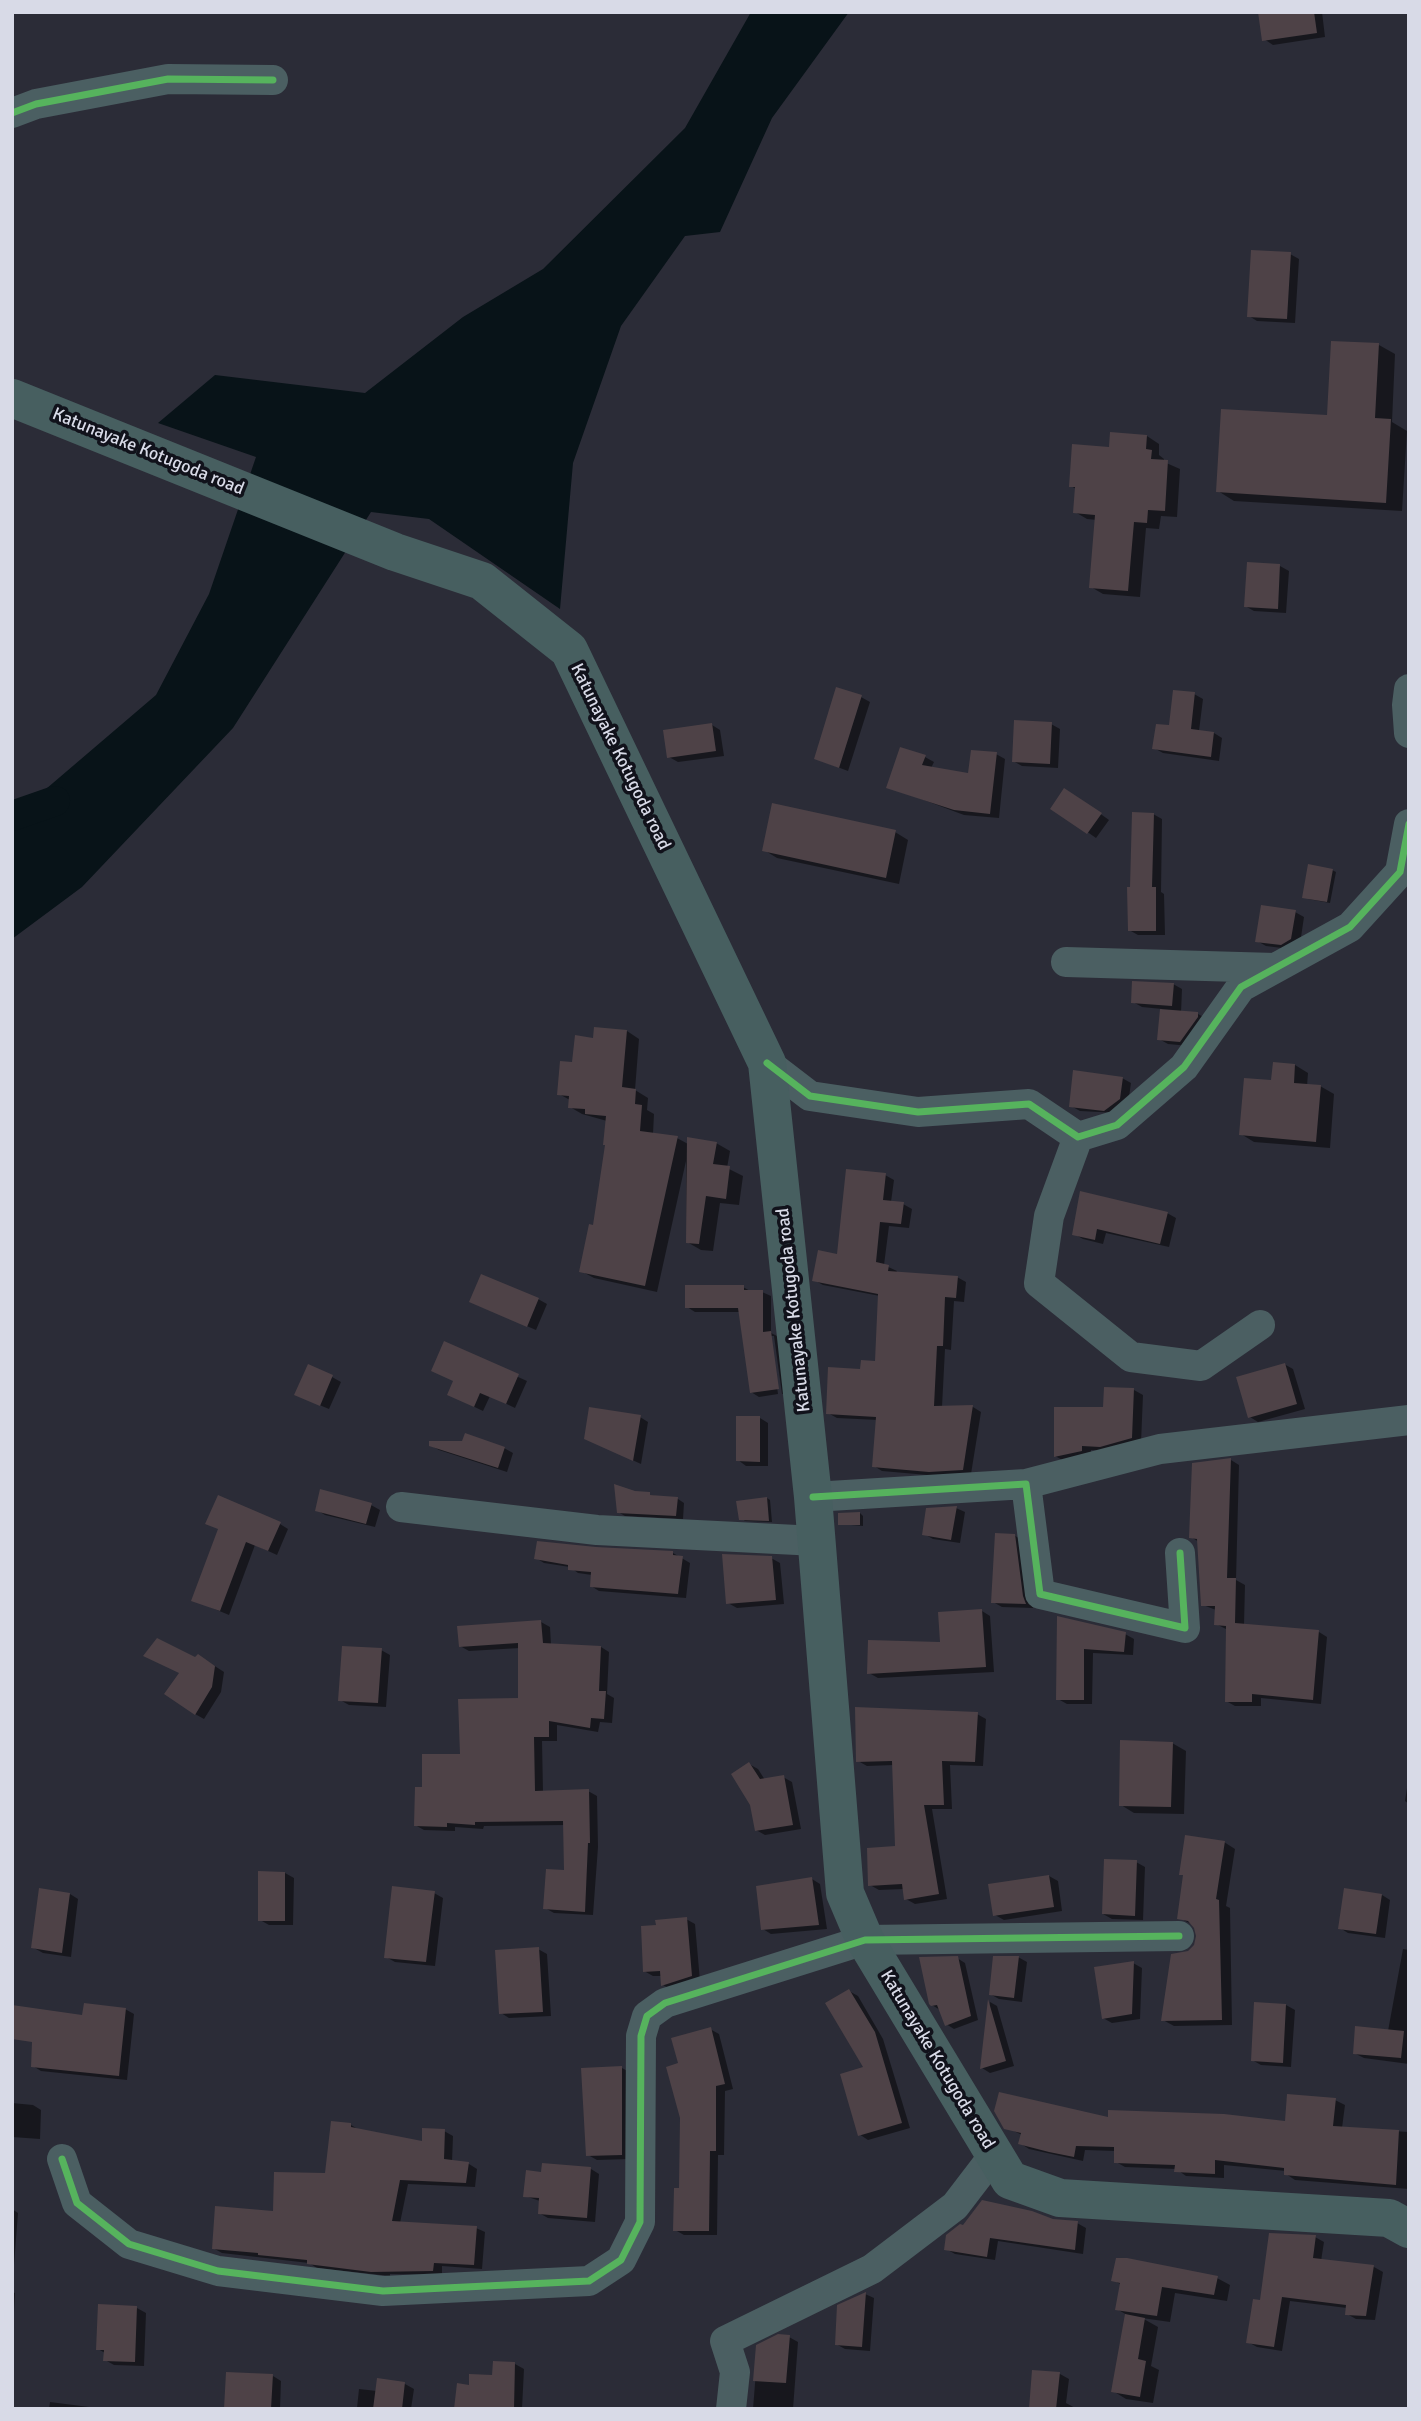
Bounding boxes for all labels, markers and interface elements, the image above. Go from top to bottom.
street label: Katunayake Kotugoda road [49,404,247,500]
street label: Katunayake Kotugoda road [565,660,675,854]
street label: Katunayake Kotugoda road [773,1207,815,1413]
street label: Katunayake Kotugoda road [875,1967,999,2153]

